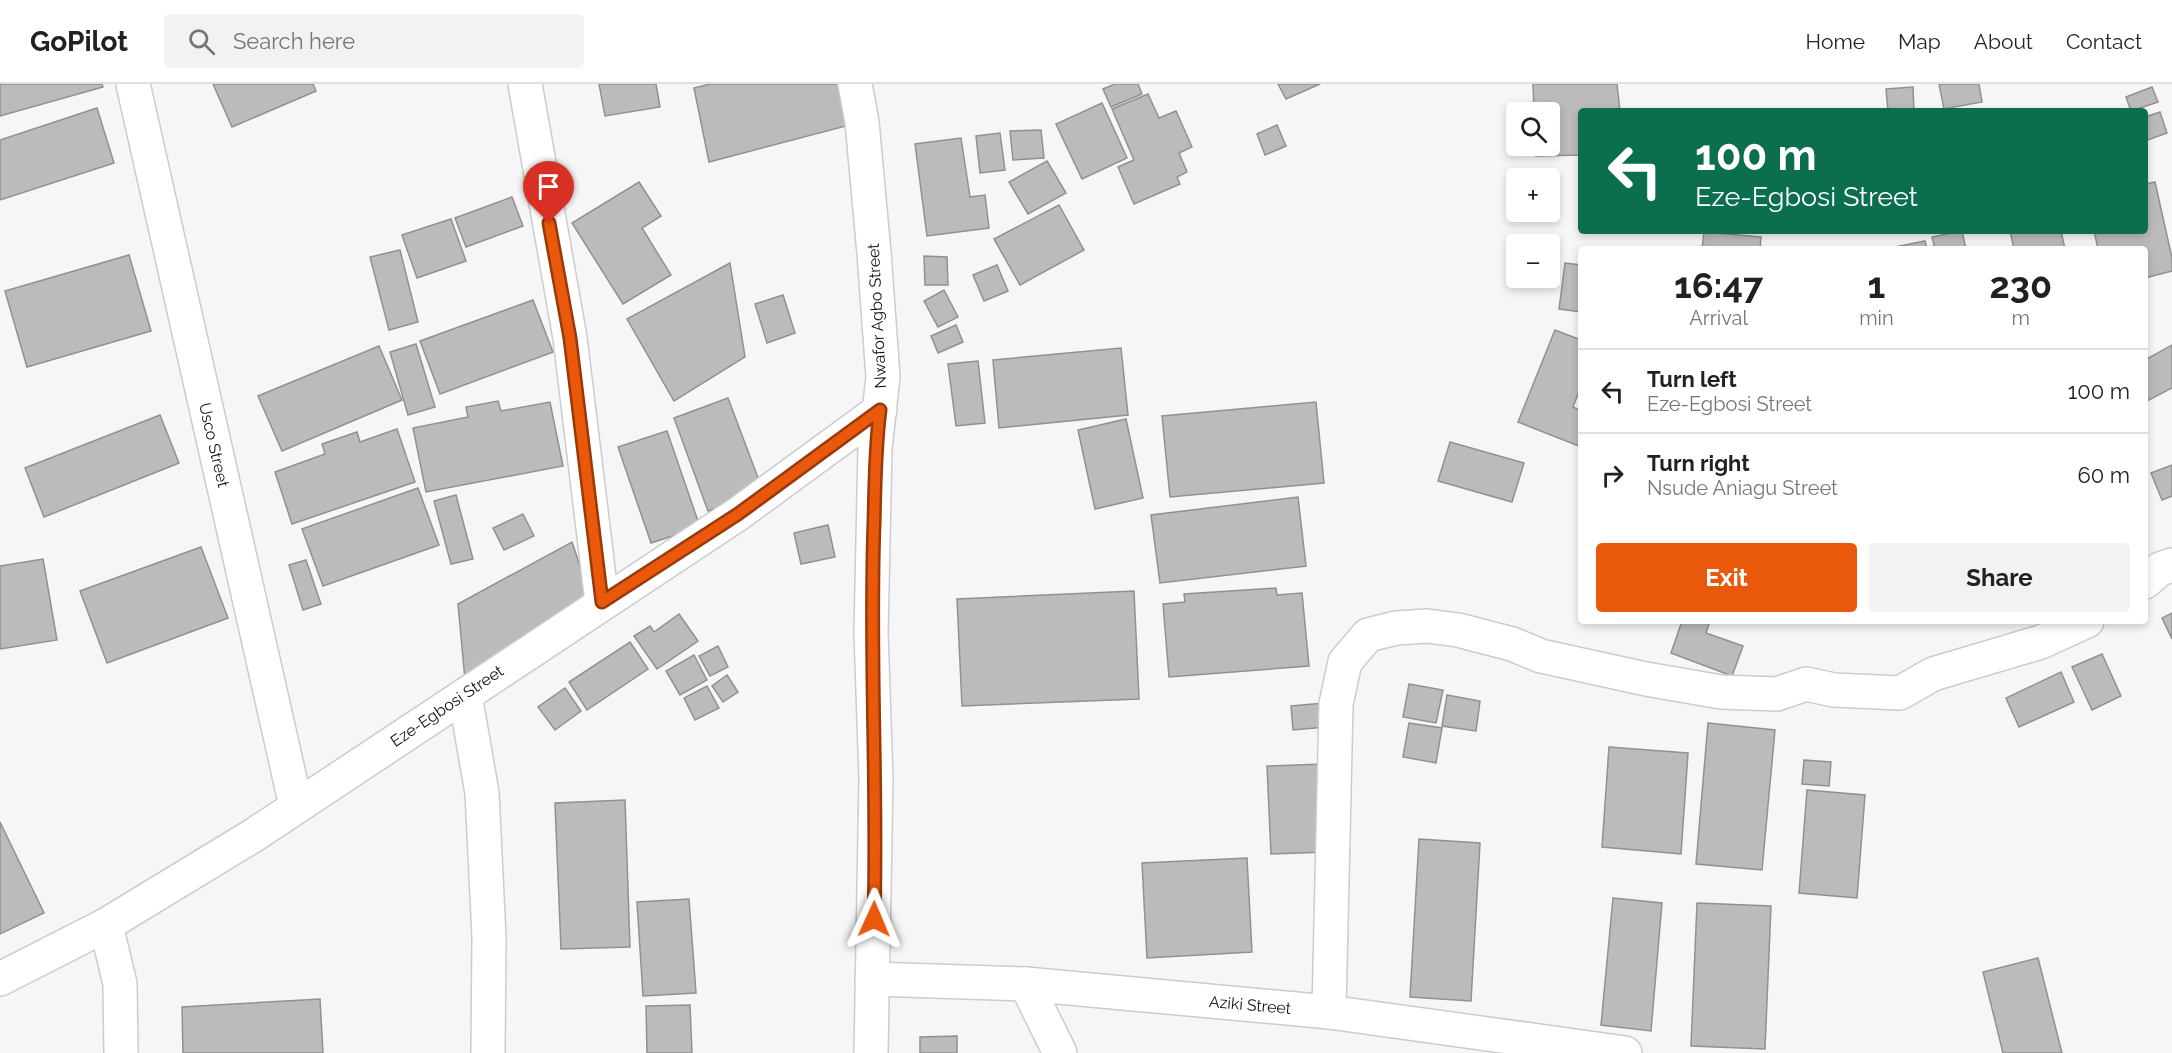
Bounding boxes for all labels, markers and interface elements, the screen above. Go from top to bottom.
search box [164,14,584,68]
text: GoPilot [30,25,128,58]
icon: search [185,25,218,58]
text: Search here [233,28,355,54]
text: Home [1806,29,1865,54]
text: Map [1898,29,1941,54]
text: About [1974,29,2033,54]
text: Contact [2066,29,2142,54]
map controls [1506,102,1560,288]
button: search [1506,102,1560,156]
text: 100 m [1695,131,1817,180]
icon: left [1596,132,1674,210]
pin [523,161,574,223]
button: + [1506,168,1560,222]
icon: arrive [532,170,565,203]
text: Eze-Egbosi Street [1695,181,1918,212]
button: − [1506,234,1560,288]
street label: Nwafor Agbo Street [864,242,890,389]
text: 16:47 [1674,264,1763,306]
text: 1 [1867,264,1885,306]
text: 230 [1990,264,2052,306]
text: Arrival [1689,306,1748,330]
text: min [1859,306,1894,330]
text: m [2012,306,2030,330]
text: Turn left [1647,366,1737,392]
icon: left [1596,375,1629,408]
text: 100 m [2068,378,2130,404]
text: Eze-Egbosi Street [1647,392,1812,416]
street label: Usco Street [195,401,233,490]
text: Turn right [1647,450,1750,476]
icon: right [1596,459,1629,492]
text: 60 m [2077,462,2130,488]
text: Nsude Aniagu Street [1647,476,1838,500]
button: Exit [1596,543,1857,612]
button: Share [1869,543,2130,612]
street label: Eze-Egbosi Street [387,661,508,751]
position arrow [842,887,906,951]
street label: Aziki Street [1208,992,1293,1018]

